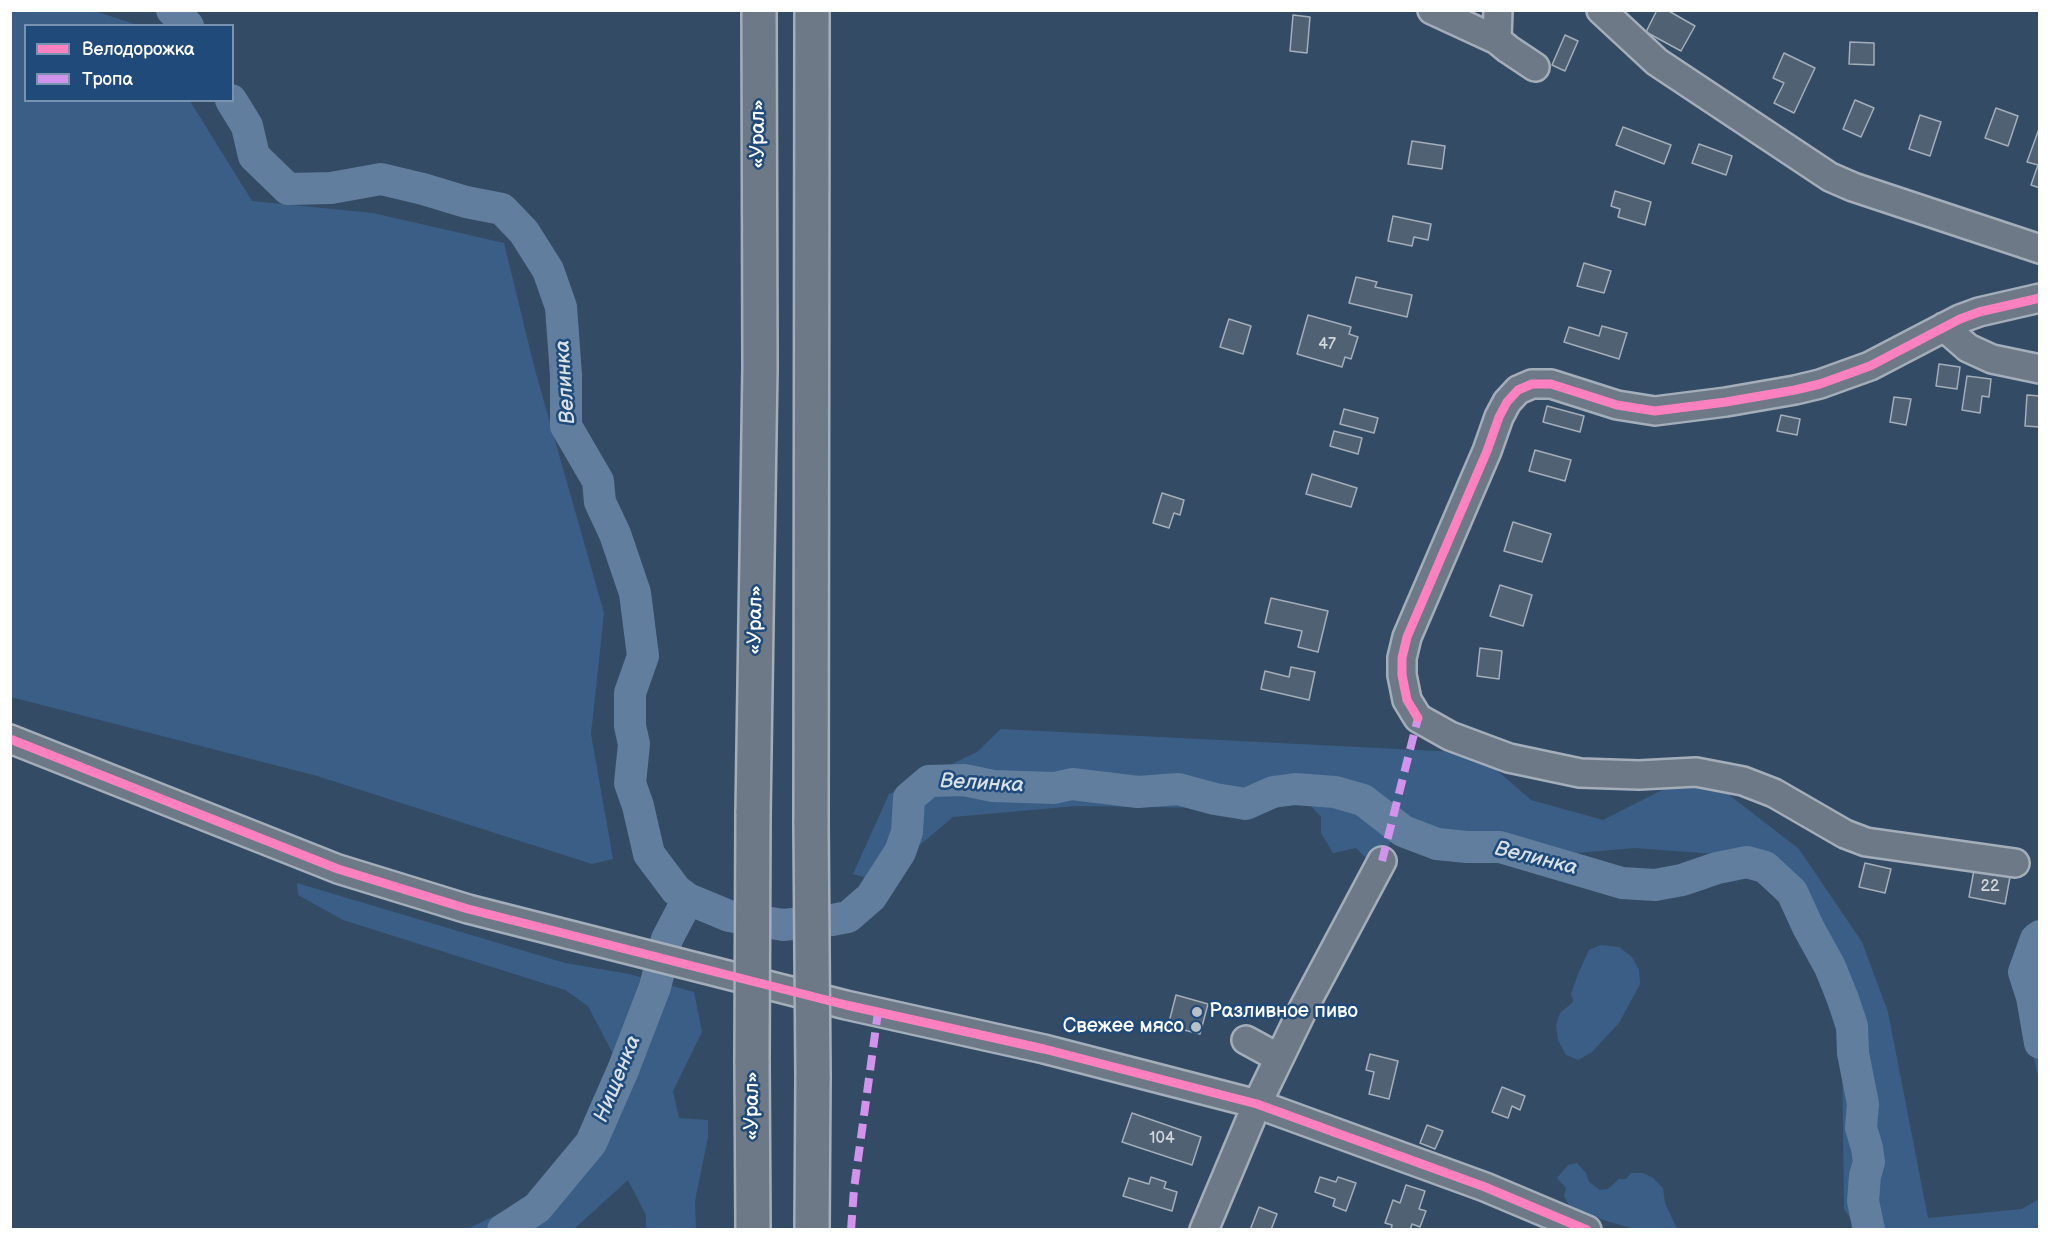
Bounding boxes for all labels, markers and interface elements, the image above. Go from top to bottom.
legend [24,24,234,102]
text: Велодорожка [82,39,195,60]
text: Тропа [82,69,133,90]
street label: «Урал» [747,99,771,169]
house number: 47 [1318,335,1336,355]
water label: Велинка [550,339,582,425]
street label: «Урал» [743,585,769,655]
water label: Велинка [939,769,1025,799]
water label: Велинка [1492,837,1580,881]
house number: 22 [1981,877,1999,897]
place label: Разливное пиво [1209,1000,1358,1024]
marker: Разливное пиво [1190,1005,1204,1019]
place label: Свежее мясо [1063,1015,1184,1039]
marker: Свежее мясо [1189,1020,1203,1034]
water label: Нищенка [589,1032,647,1126]
street label: «Урал» [741,1071,765,1141]
house number: 104 [1149,1129,1175,1149]

